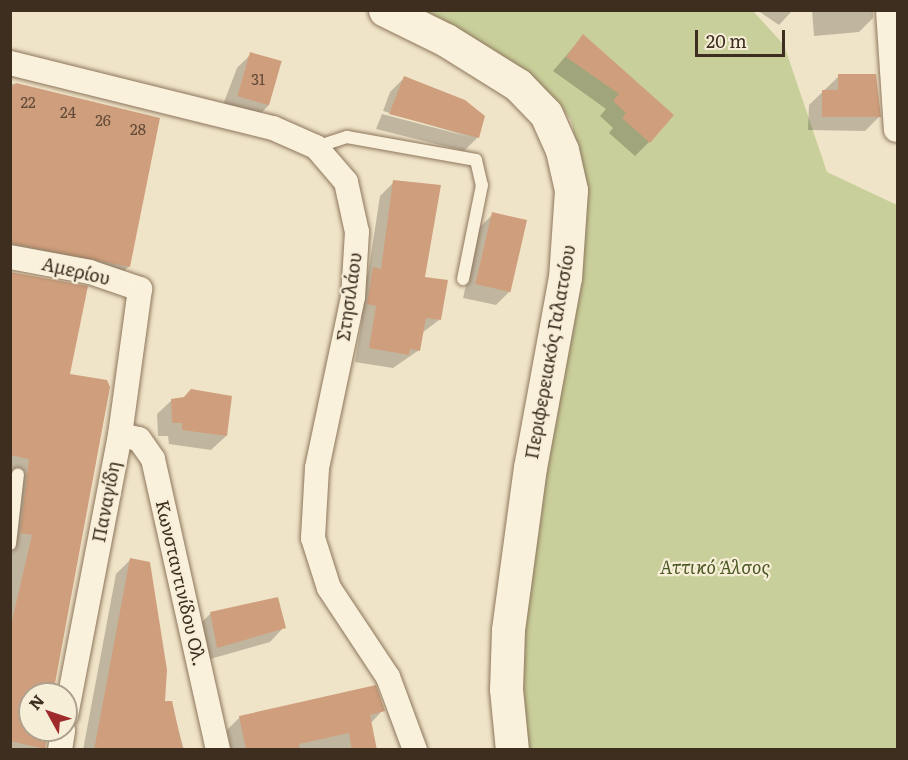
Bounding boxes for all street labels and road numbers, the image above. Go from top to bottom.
street label: Περιφερειακός Γαλατσίου [521,243,579,461]
street label: Στησιλάου [332,251,366,343]
street label: Αμερίου [40,253,112,289]
street label: Παναγίδη [88,460,124,544]
street label: Κωνσταντινίδου Ολ. [151,498,211,668]

